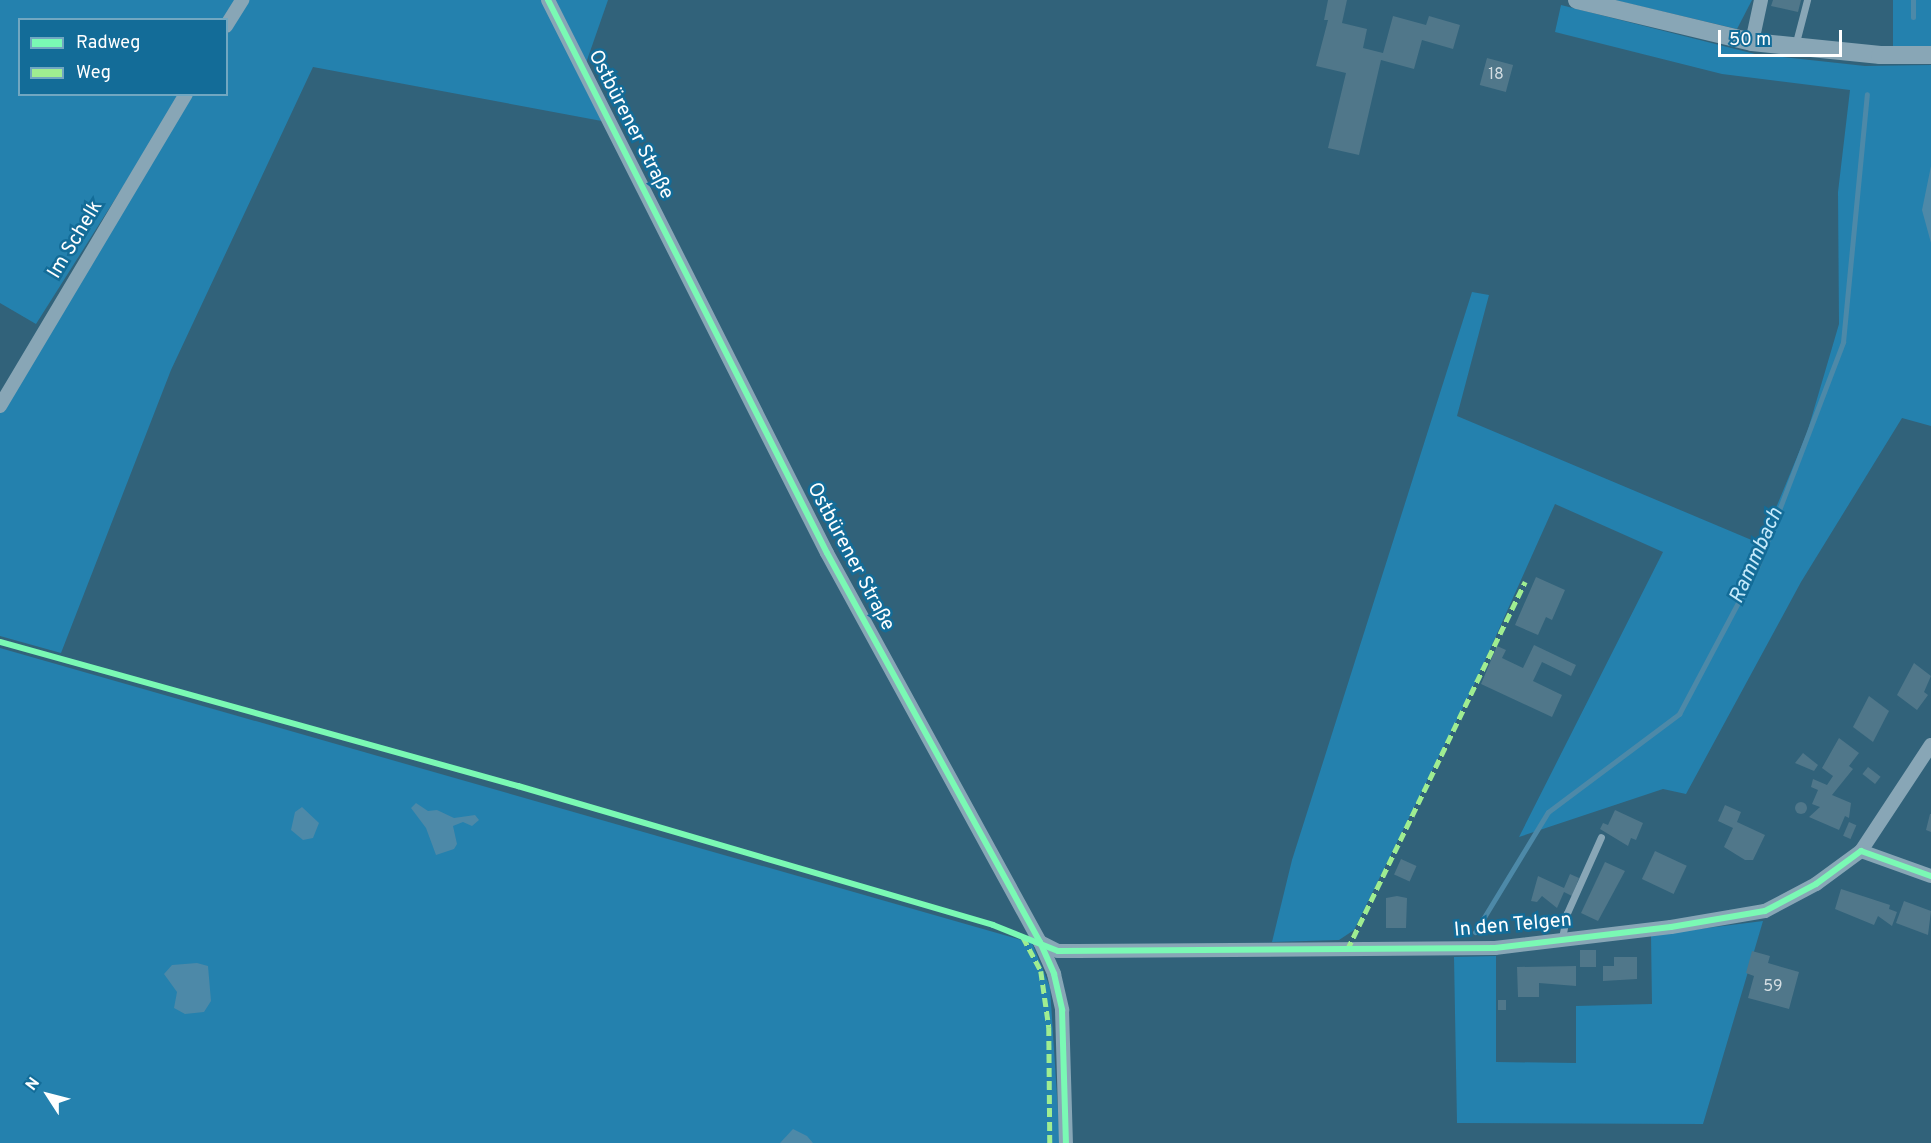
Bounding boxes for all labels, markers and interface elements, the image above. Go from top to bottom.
legend [18,18,228,96]
scale bar [1721,18,1846,56]
text: 50 m [1729,29,1771,52]
text: Radweg [76,32,140,55]
street label: Ostbürener Straße [582,46,678,204]
text: Weg [76,62,111,85]
house number: 18 [1488,65,1504,85]
street label: Im Schelk [43,196,109,284]
street label: Ostbürener Straße [801,479,899,635]
water label: Rammbach [1725,504,1789,608]
street label: In den Telgen [1453,909,1573,943]
house number: 59 [1763,977,1783,997]
north arrow [18,1065,78,1125]
text: N [22,1074,45,1095]

